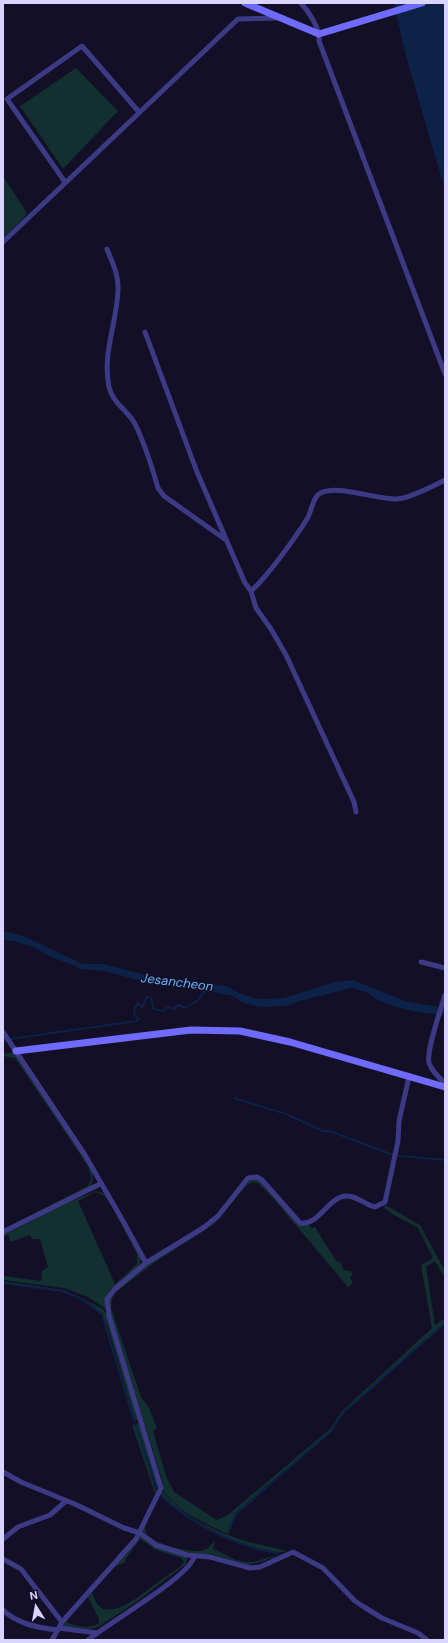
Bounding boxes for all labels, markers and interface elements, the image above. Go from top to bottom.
water label: Jesancheon [140,971,214,995]
north arrow [16,1587,56,1627]
text: N [28,1588,39,1603]

